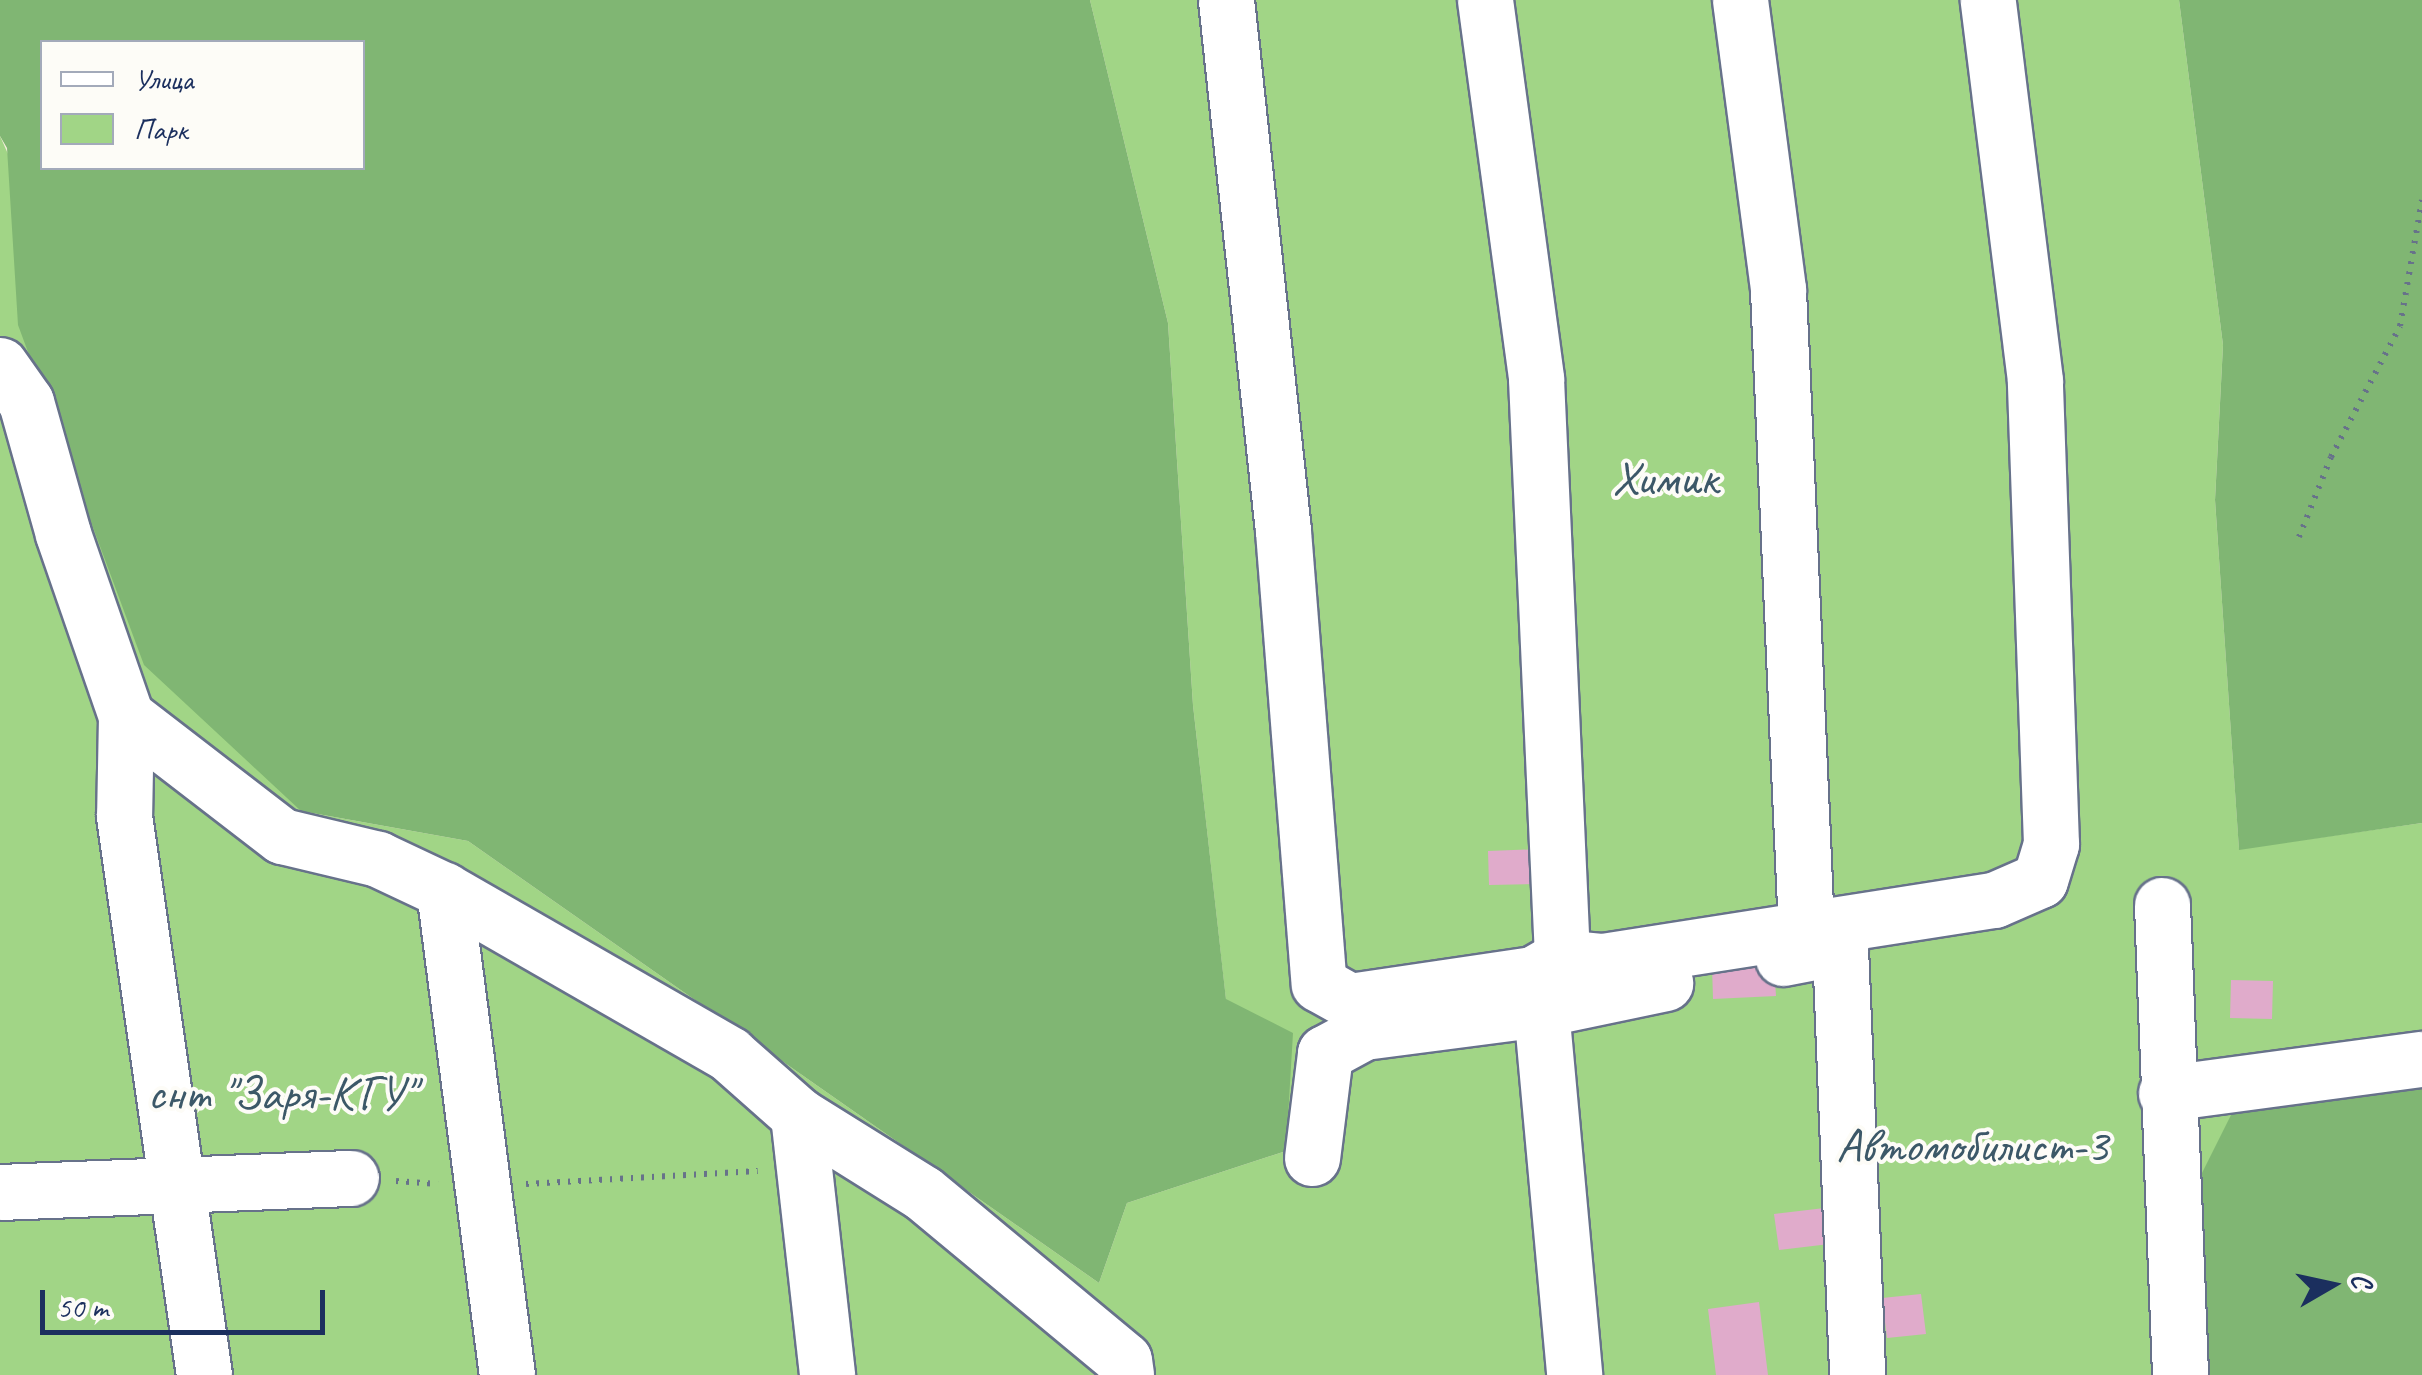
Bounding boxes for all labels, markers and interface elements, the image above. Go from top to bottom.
legend [40,40,365,170]
text: Улица [134,60,193,98]
text: Парк [134,110,188,148]
park label: Химик [1612,450,1718,508]
park label: снт "Заря-КГУ" [148,1065,414,1123]
park label: Автомобилист-3 [1836,1117,2108,1175]
north arrow [2282,1235,2382,1335]
scale bar [45,1270,330,1332]
text: С [2344,1271,2380,1290]
text: 50 m [57,1288,108,1326]

